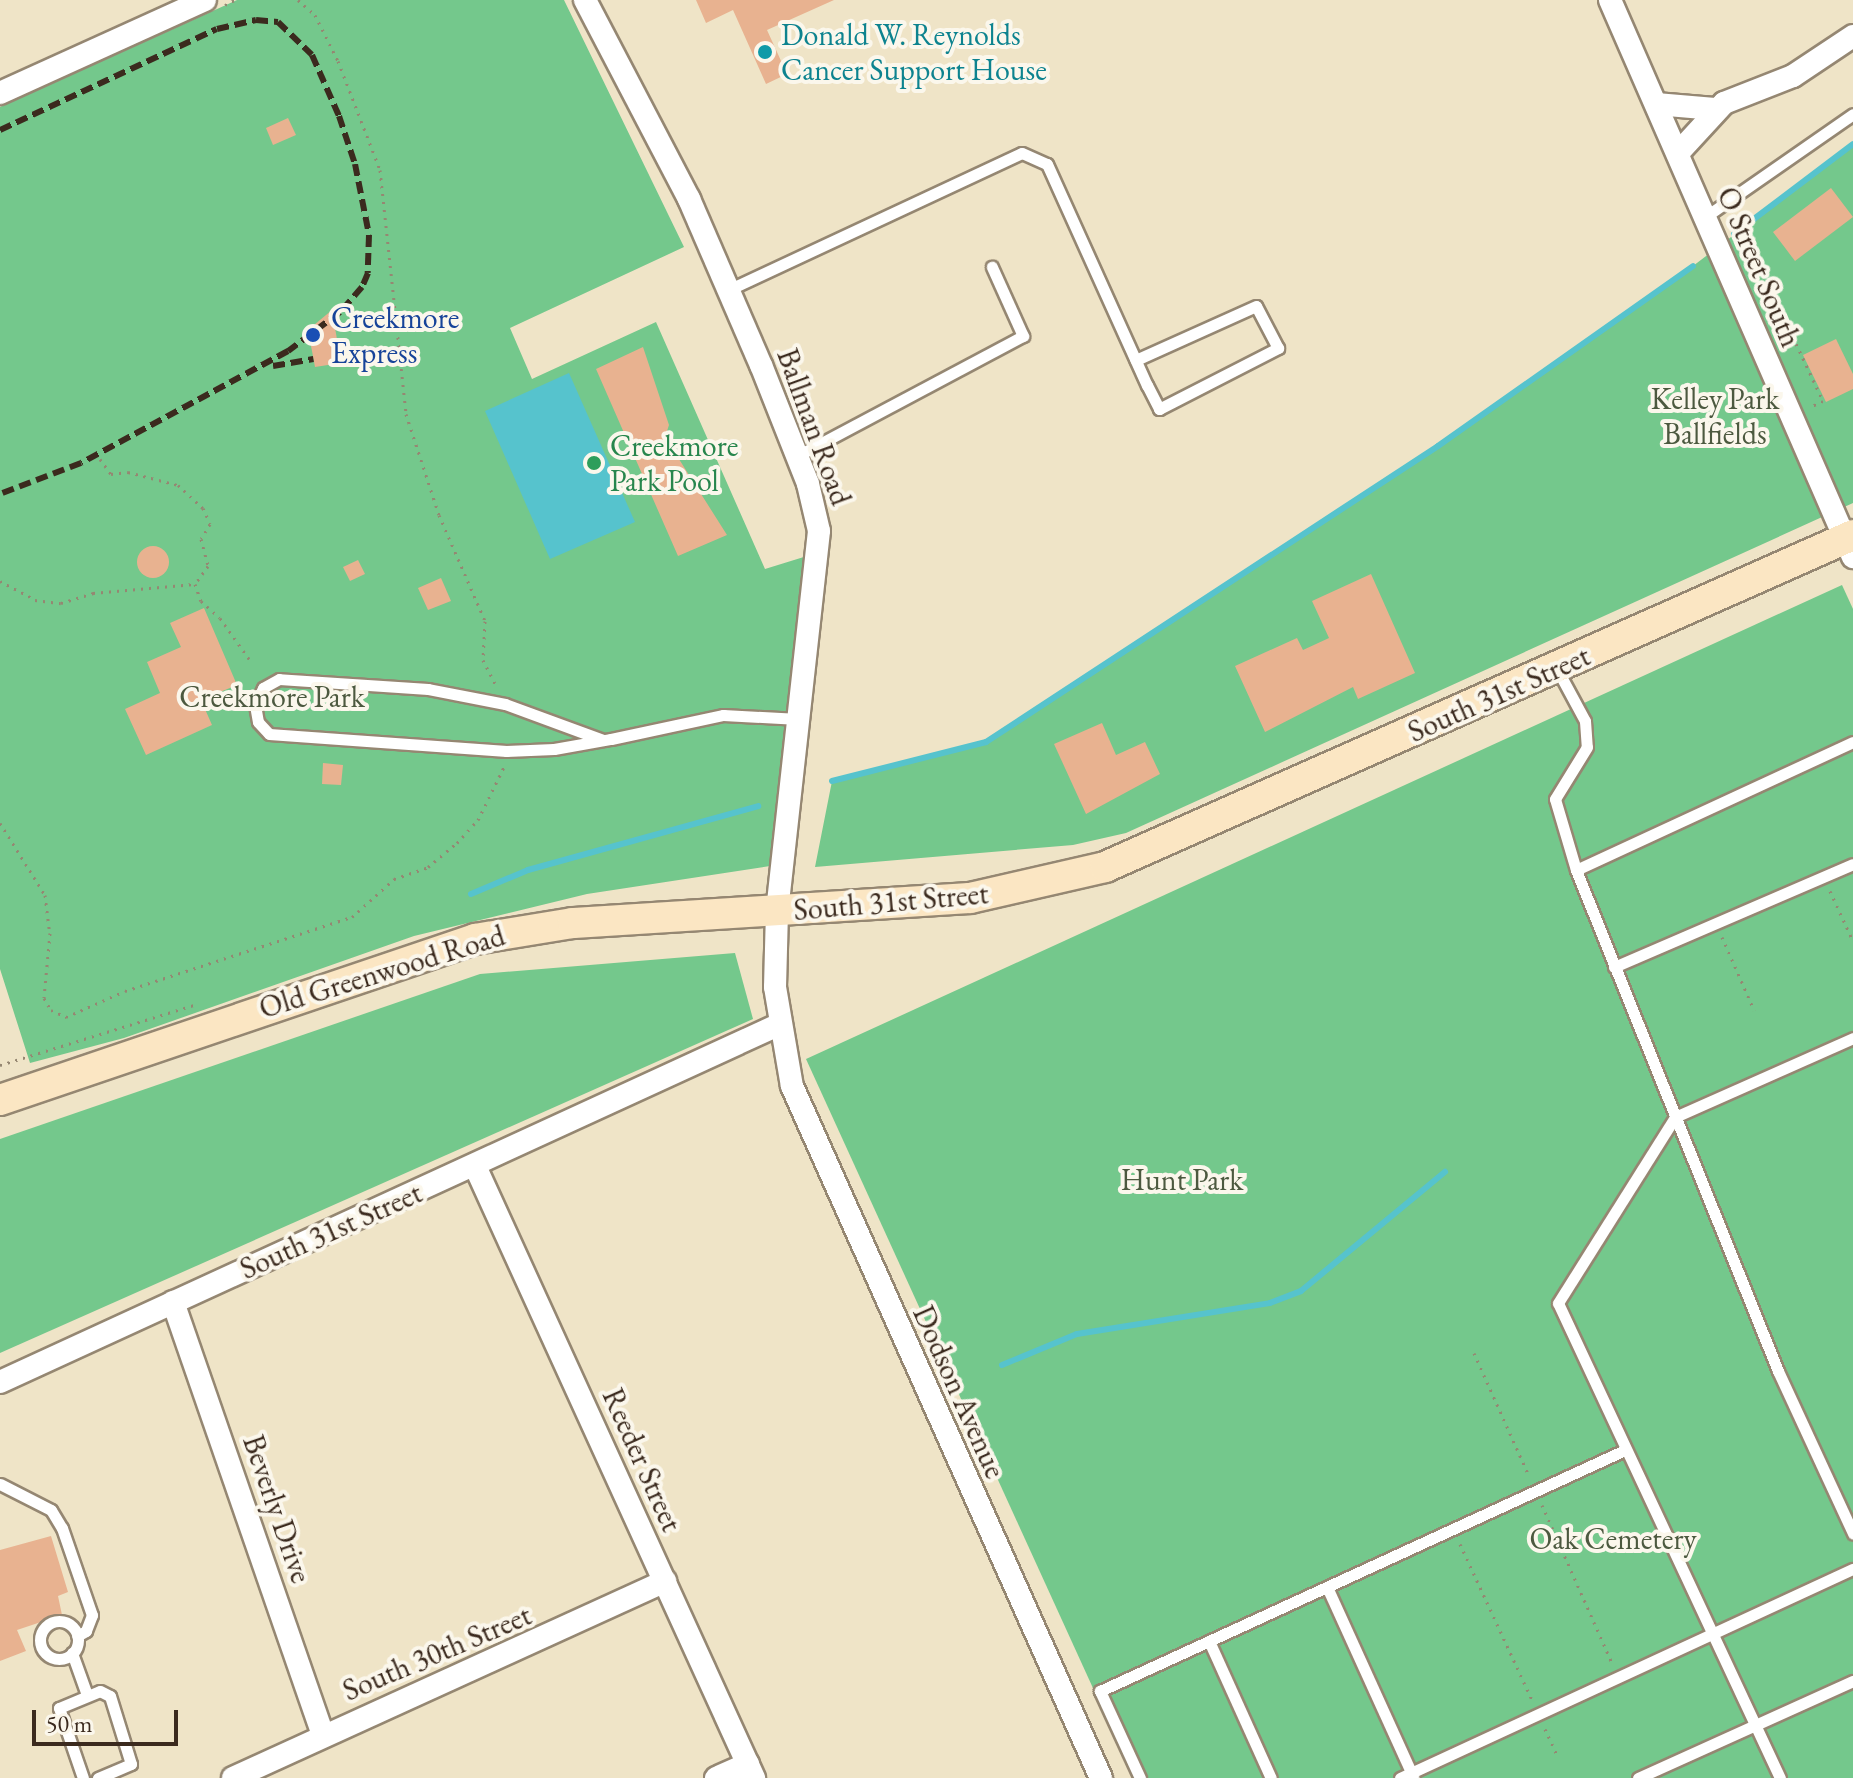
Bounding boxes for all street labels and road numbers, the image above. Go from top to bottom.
street label: O Street South [1709,182,1809,352]
street label: Ballman Road [769,344,859,510]
street label: South 31st Street [1402,638,1596,750]
street label: South 31st Street [792,876,990,928]
street label: Old Greenwood Road [255,918,509,1026]
street label: South 31st Street [234,1175,428,1287]
street label: Dodson Avenue [905,1300,1013,1484]
street label: Reeder Street [594,1383,690,1537]
street label: Beverly Drive [235,1430,319,1588]
street label: South 30th Street [337,1597,537,1709]

